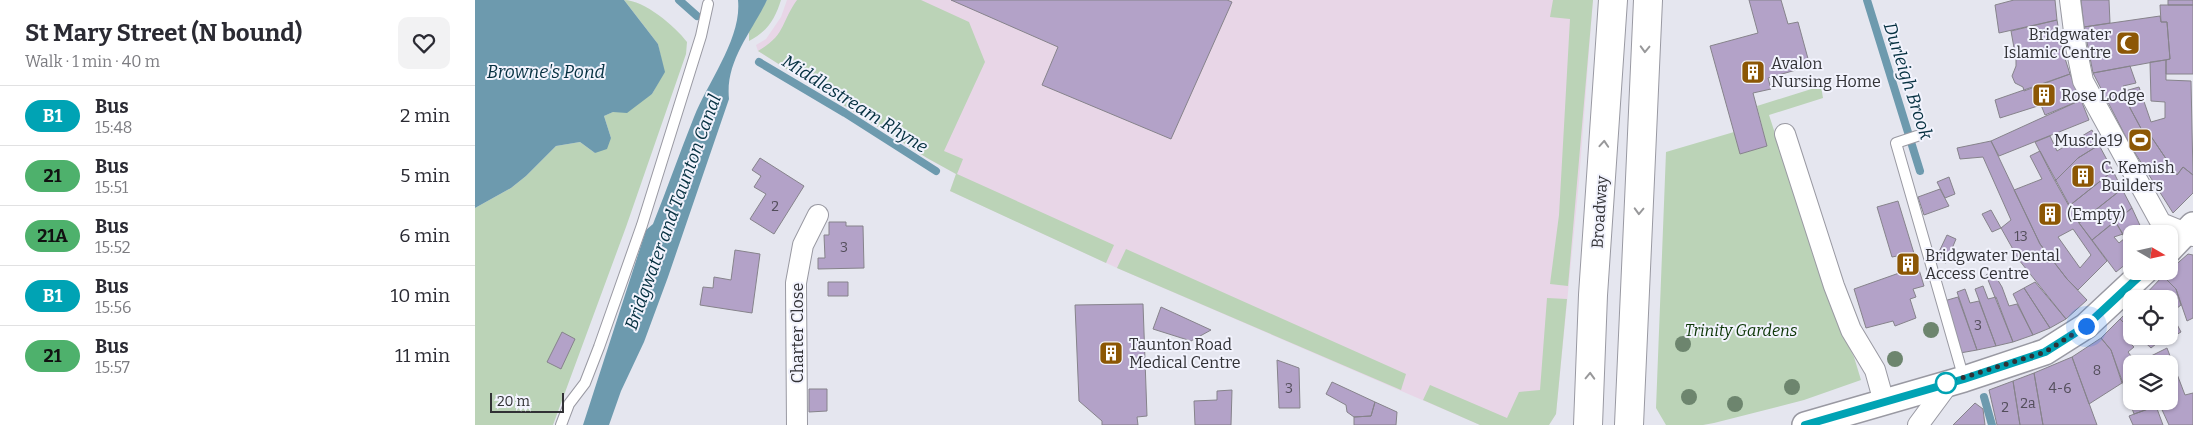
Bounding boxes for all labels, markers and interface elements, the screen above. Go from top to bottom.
button: heart [398,17,450,69]
text: St Mary Street (N bound) [25,19,302,47]
water label: Durleigh Brook [1879,20,1937,143]
place label: Bridgwater Islamic Centre [2003,25,2111,62]
mosque icon: Bridgwater Islamic Centre [2115,30,2141,56]
one-way arrow [1640,45,1651,53]
water label: Middlestream Rhyne [778,50,932,158]
text: Walk · 1 min · 40 m [25,52,160,71]
place label: Avalon Nursing Home [1771,54,1881,91]
building icon: Avalon Nursing Home [1740,59,1766,85]
water label: Browne's Pond [487,61,606,83]
building icon: Rose Lodge [2031,82,2057,108]
place label: Rose Lodge [2061,86,2145,105]
water label: Bridgwater and Taunton Canal [620,91,726,333]
text: Bus [95,95,129,118]
text: 2 min [400,104,450,127]
text: B1 [43,105,62,127]
text: 15:48 [95,118,132,137]
sports icon: Muscle19 [2127,127,2153,153]
place label: Muscle19 [2054,131,2123,150]
one-way arrow [1598,140,1609,148]
text: Bus [95,155,129,178]
place label: C. Kemish Builders [2101,158,2175,195]
building icon: C. Kemish Builders [2070,163,2096,189]
text: 5 min [400,164,450,187]
text: 21 [44,165,61,187]
street label: Broadway [1587,174,1612,249]
text: 15:51 [95,178,128,197]
house number: 2 [771,198,779,215]
building icon: (Empty) [2037,201,2063,227]
place label: (Empty) [2067,205,2126,224]
one-way arrow [1633,207,1644,215]
text: Bus [95,215,129,238]
text: 6 min [399,224,450,247]
text: 21A [37,225,68,247]
north arrow [2123,225,2177,280]
map controls [2123,225,2178,410]
house number: 13 [2014,228,2028,245]
text: 15:52 [95,238,130,257]
house number: 3 [840,239,848,256]
place label: Bridgwater Dental Access Centre [1925,246,2060,283]
building icon: Bridgwater Dental Access Centre [1895,251,1921,277]
text: Bus [95,275,129,298]
street label: Charter Close [788,283,807,383]
text: 10 min [390,284,450,307]
text: B1 [43,285,62,307]
button: locate [2123,290,2178,345]
text: 15:56 [95,298,131,317]
your location [2074,314,2099,339]
house number: 3 [1974,317,1982,334]
park label: Trinity Gardens [1685,321,1798,340]
text: Bus [95,335,129,358]
place label: Taunton Road Medical Centre [1129,335,1240,372]
building icon: Taunton Road Medical Centre [1098,340,1124,366]
text: 11 min [395,344,450,367]
text: 21 [44,345,61,367]
button: layers [2123,355,2178,410]
text: 15:57 [95,358,130,377]
house number: 8 [2093,362,2101,379]
one-way arrow [1585,372,1596,380]
unlabelled marker [1935,372,1957,394]
house number: 3 [1285,380,1293,397]
house number: 4-6 [2049,380,2071,397]
scale bar [490,390,564,413]
text: 20 m [497,393,530,410]
house number: 2a [2020,395,2036,412]
house number: 2 [2001,399,2009,416]

